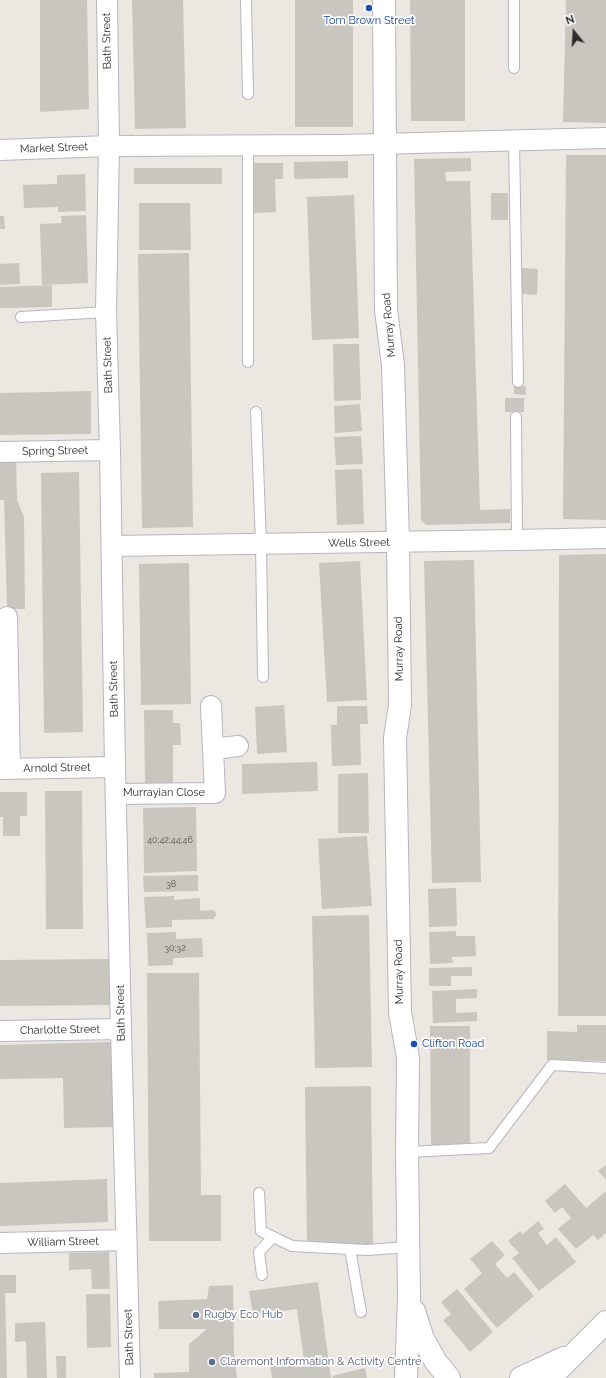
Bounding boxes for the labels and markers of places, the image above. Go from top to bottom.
marker: Tom Brown Street [364,3,374,13]
place label: Tom Brown Street [324,14,414,28]
place label: Clifton Road [422,1037,484,1051]
marker: Clifton Road [409,1039,419,1049]
place label: Rugby Eco Hub [204,1308,283,1322]
marker: Rugby Eco Hub [191,1310,201,1320]
place label: Claremont Information & Activity Centre [220,1355,421,1369]
marker: Claremont Information & Activity Centre [207,1357,217,1367]

